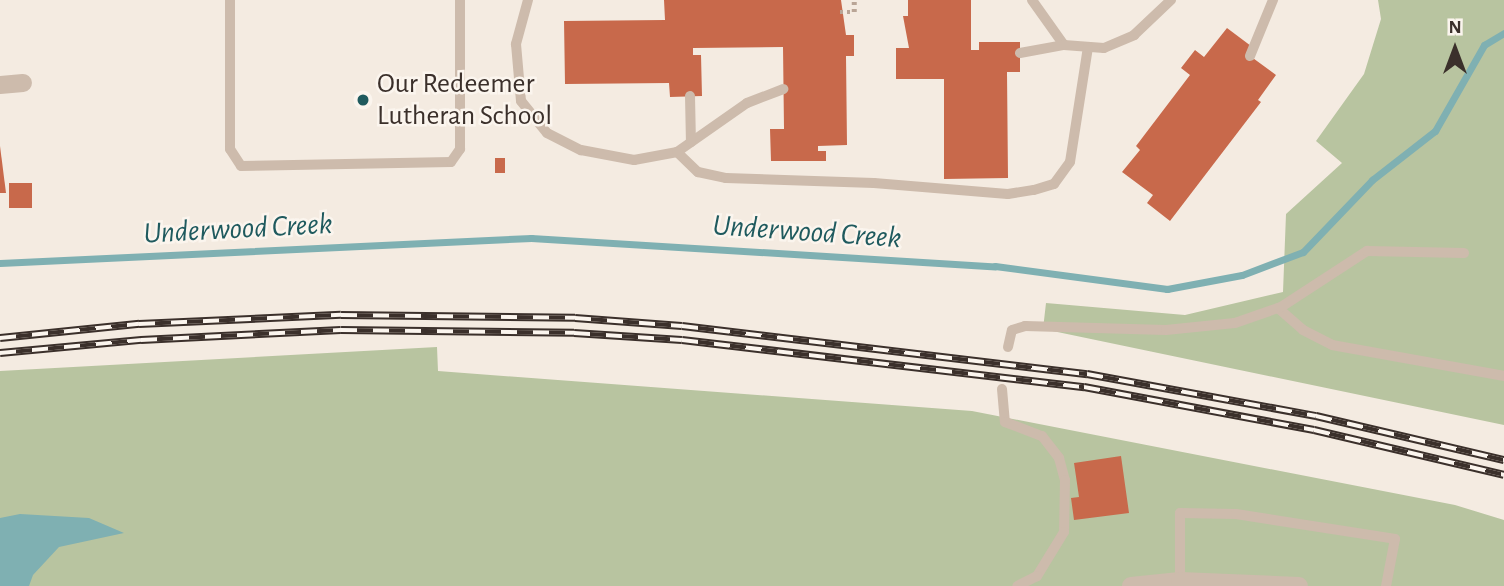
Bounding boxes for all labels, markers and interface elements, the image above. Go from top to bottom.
north arrow [1420,14,1490,84]
text: N [1448,18,1462,37]
place label: Our Redeemer Lutheran School [377,67,552,133]
marker: Our Redeemer Lutheran School [355,92,371,108]
water label: Underwood Creek [143,206,333,252]
water label: Underwood Creek [711,207,903,257]

